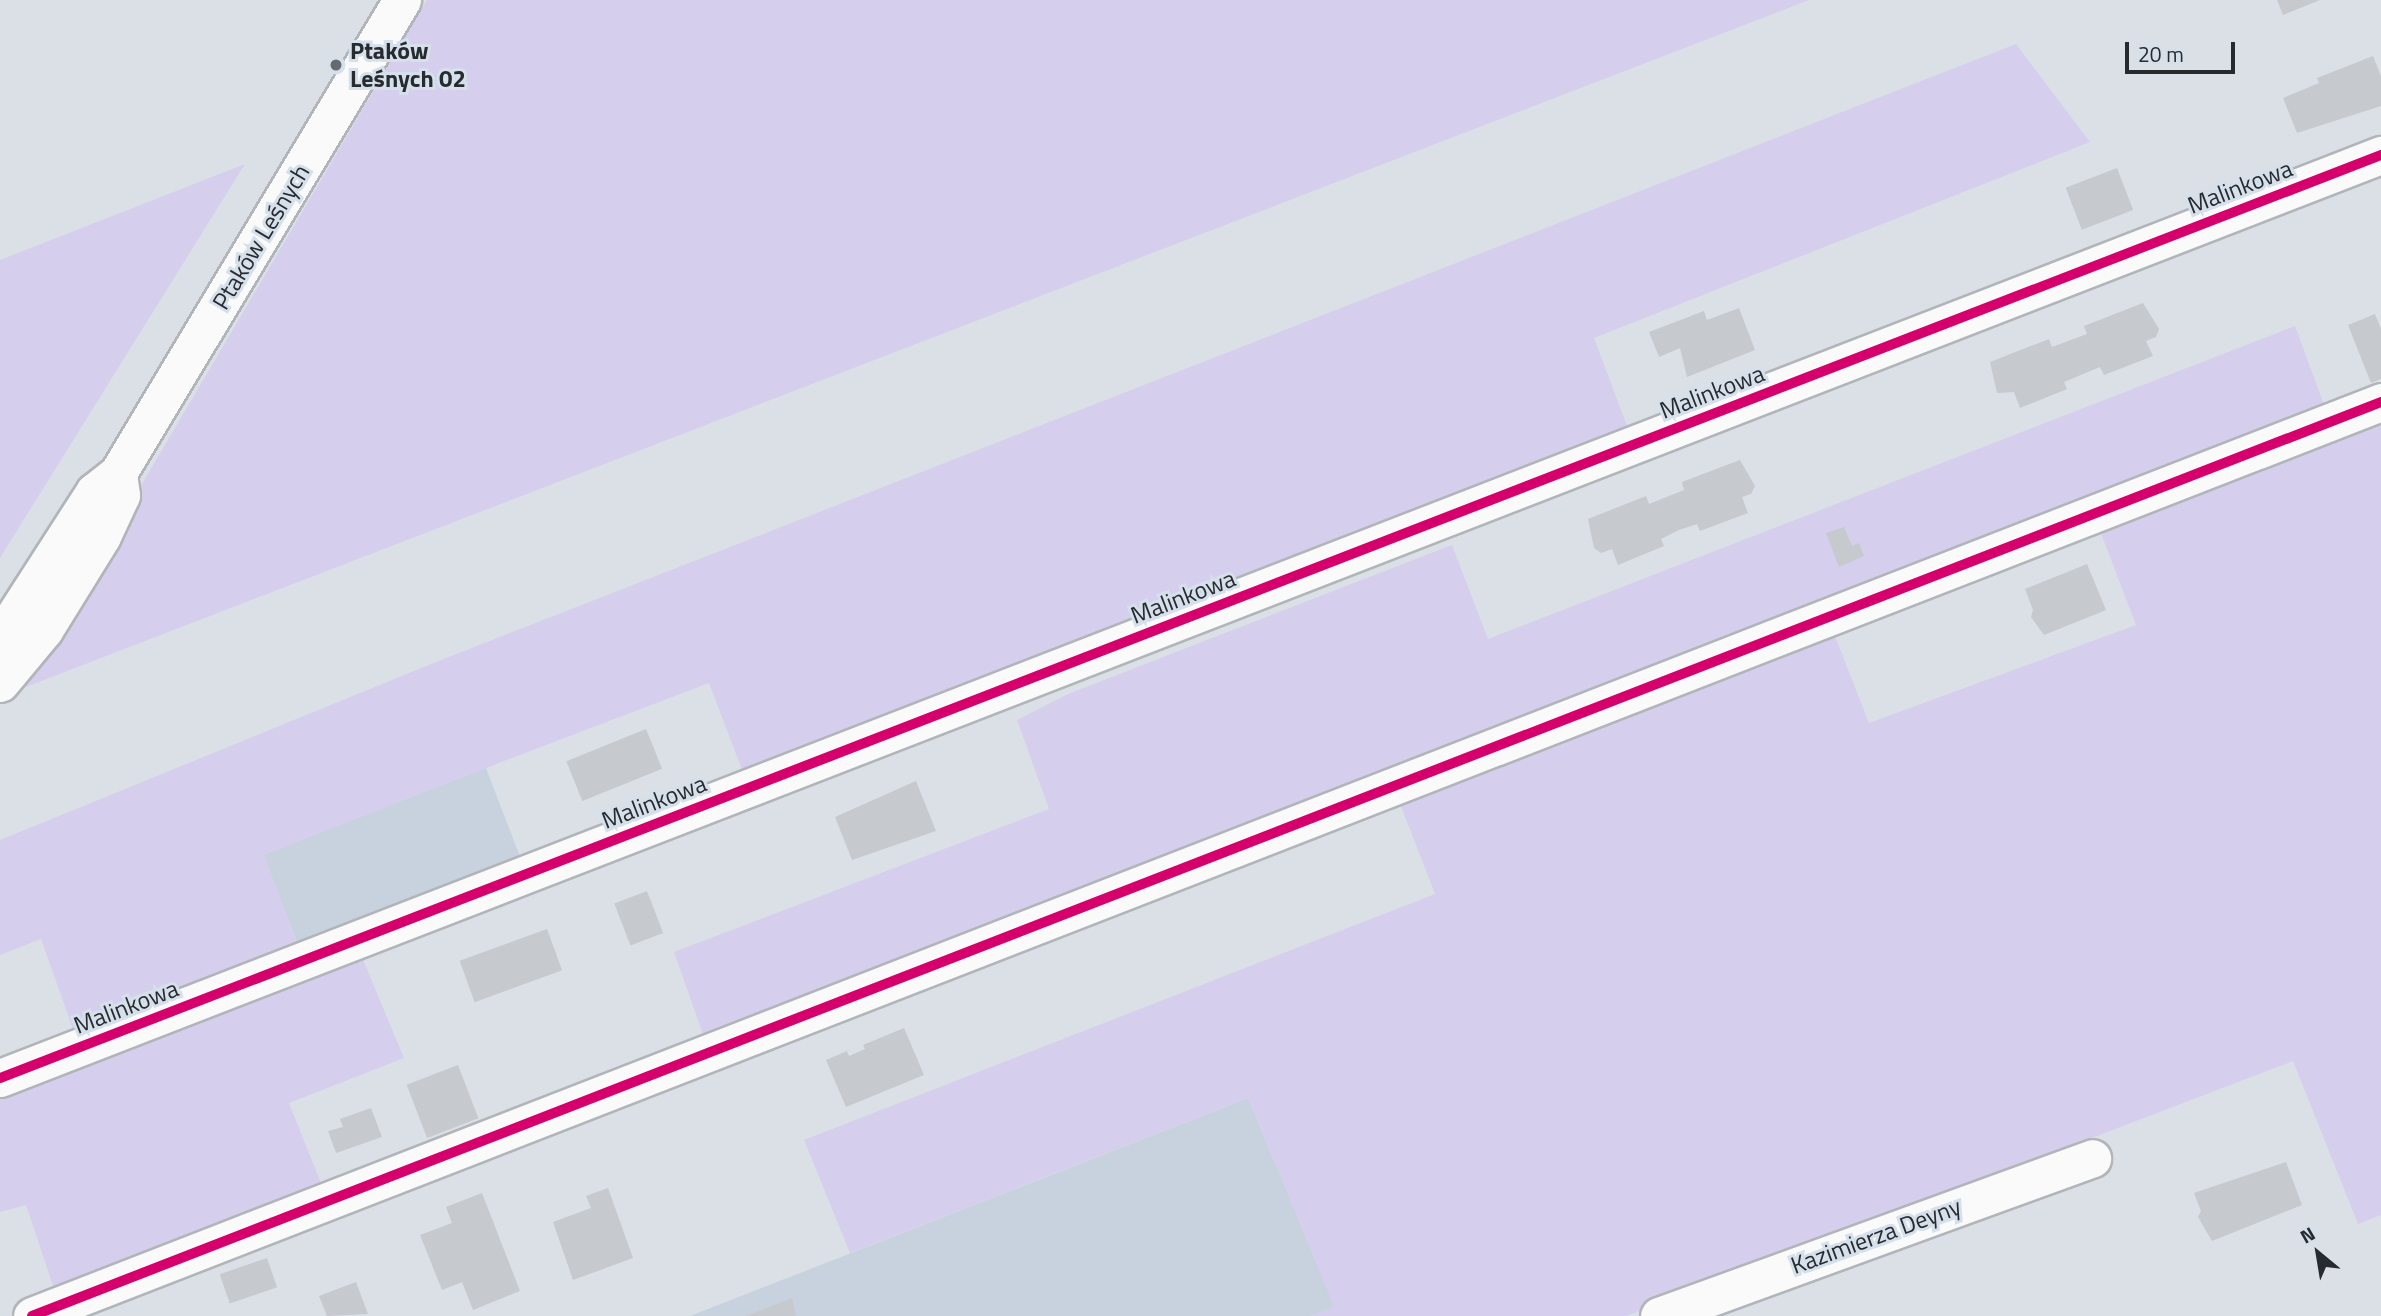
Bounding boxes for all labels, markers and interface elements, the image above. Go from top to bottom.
scale bar [2129,28,2239,72]
place label: Ptaków Leśnych 02 [350,37,466,93]
text: 20 m [2138,38,2184,70]
marker: Ptaków Leśnych 02 [328,57,344,73]
street label: Malinkowa [2184,154,2296,220]
street label: Ptaków Leśnych [206,159,316,315]
street label: Malinkowa [1656,359,1768,425]
street label: Malinkowa [1127,564,1239,630]
street label: Malinkowa [598,769,710,835]
street label: Malinkowa [70,974,182,1040]
street label: Kazimierza Deyny [1787,1192,1965,1280]
north arrow [2283,1218,2353,1288]
text: N [2294,1219,2320,1250]

